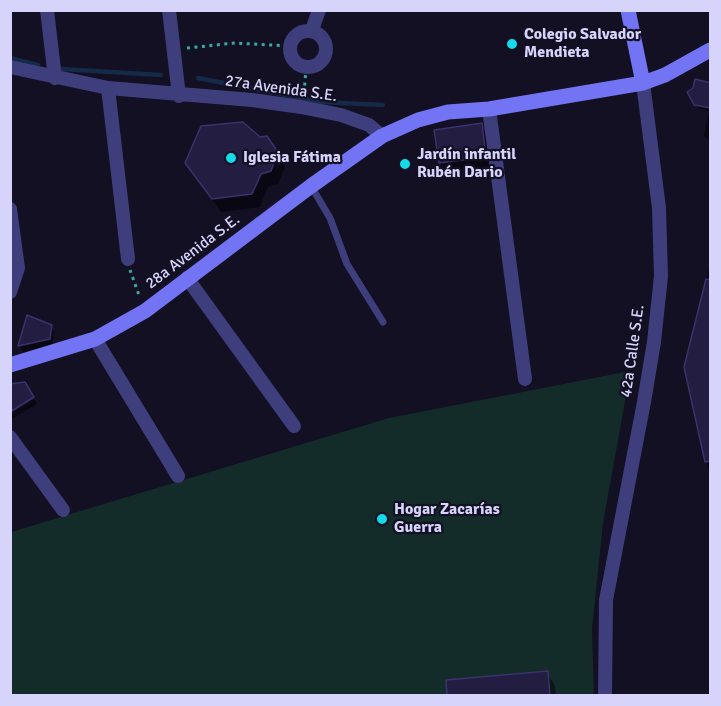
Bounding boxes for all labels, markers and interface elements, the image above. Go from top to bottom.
place label: Colegio Salvador Mendieta [524,25,641,63]
marker: Colegio Salvador Mendieta [505,37,519,51]
street label: 27a Avenida S.E. [224,72,338,106]
place label: Jardín infantil Rubén Dario [417,145,516,183]
place label: Iglesia Fátima [243,148,341,168]
marker: Iglesia Fátima [224,151,238,165]
marker: Jardín infantil Rubén Dario [398,157,412,171]
street label: 28a Avenida S.E. [142,210,244,294]
street label: 42a Calle S.E. [617,303,649,399]
place label: Hogar Zacarías Guerra [394,500,500,538]
marker: Hogar Zacarías Guerra [375,512,389,526]

